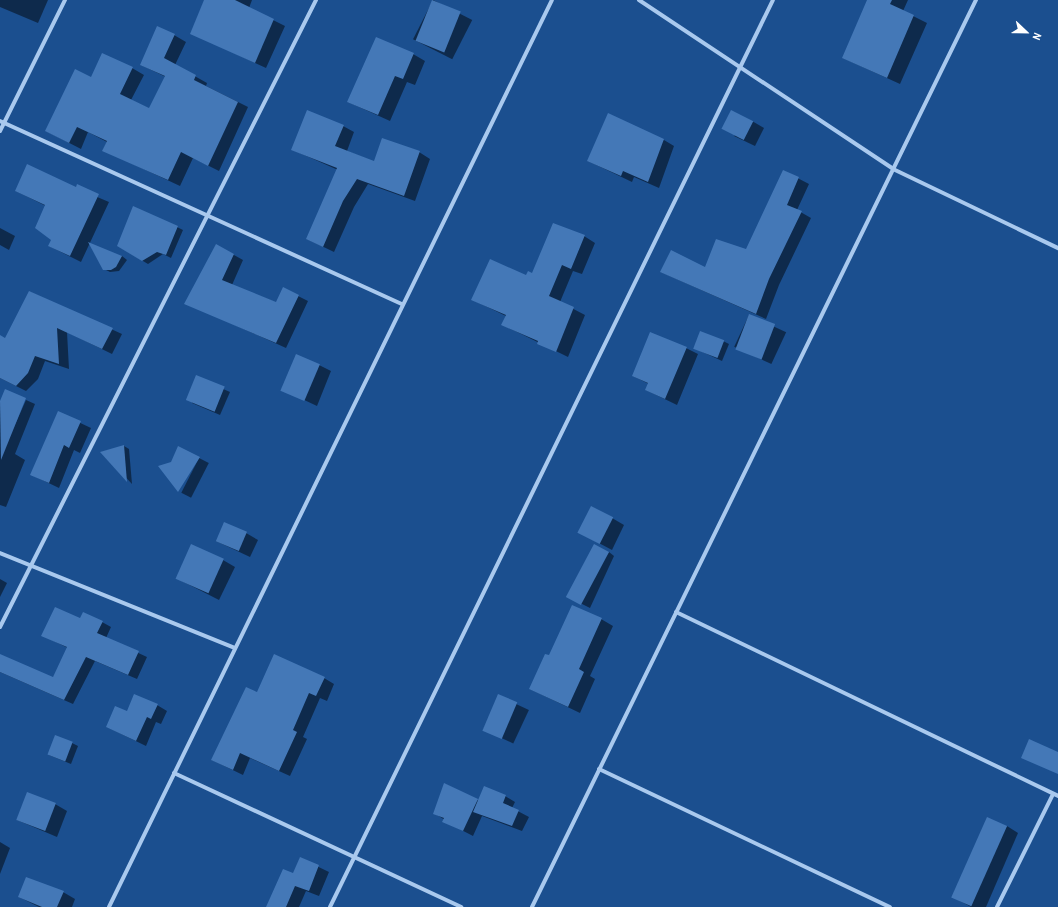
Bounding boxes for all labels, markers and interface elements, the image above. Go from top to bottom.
north arrow [1006,12,1046,52]
text: N [1029,31,1045,42]

